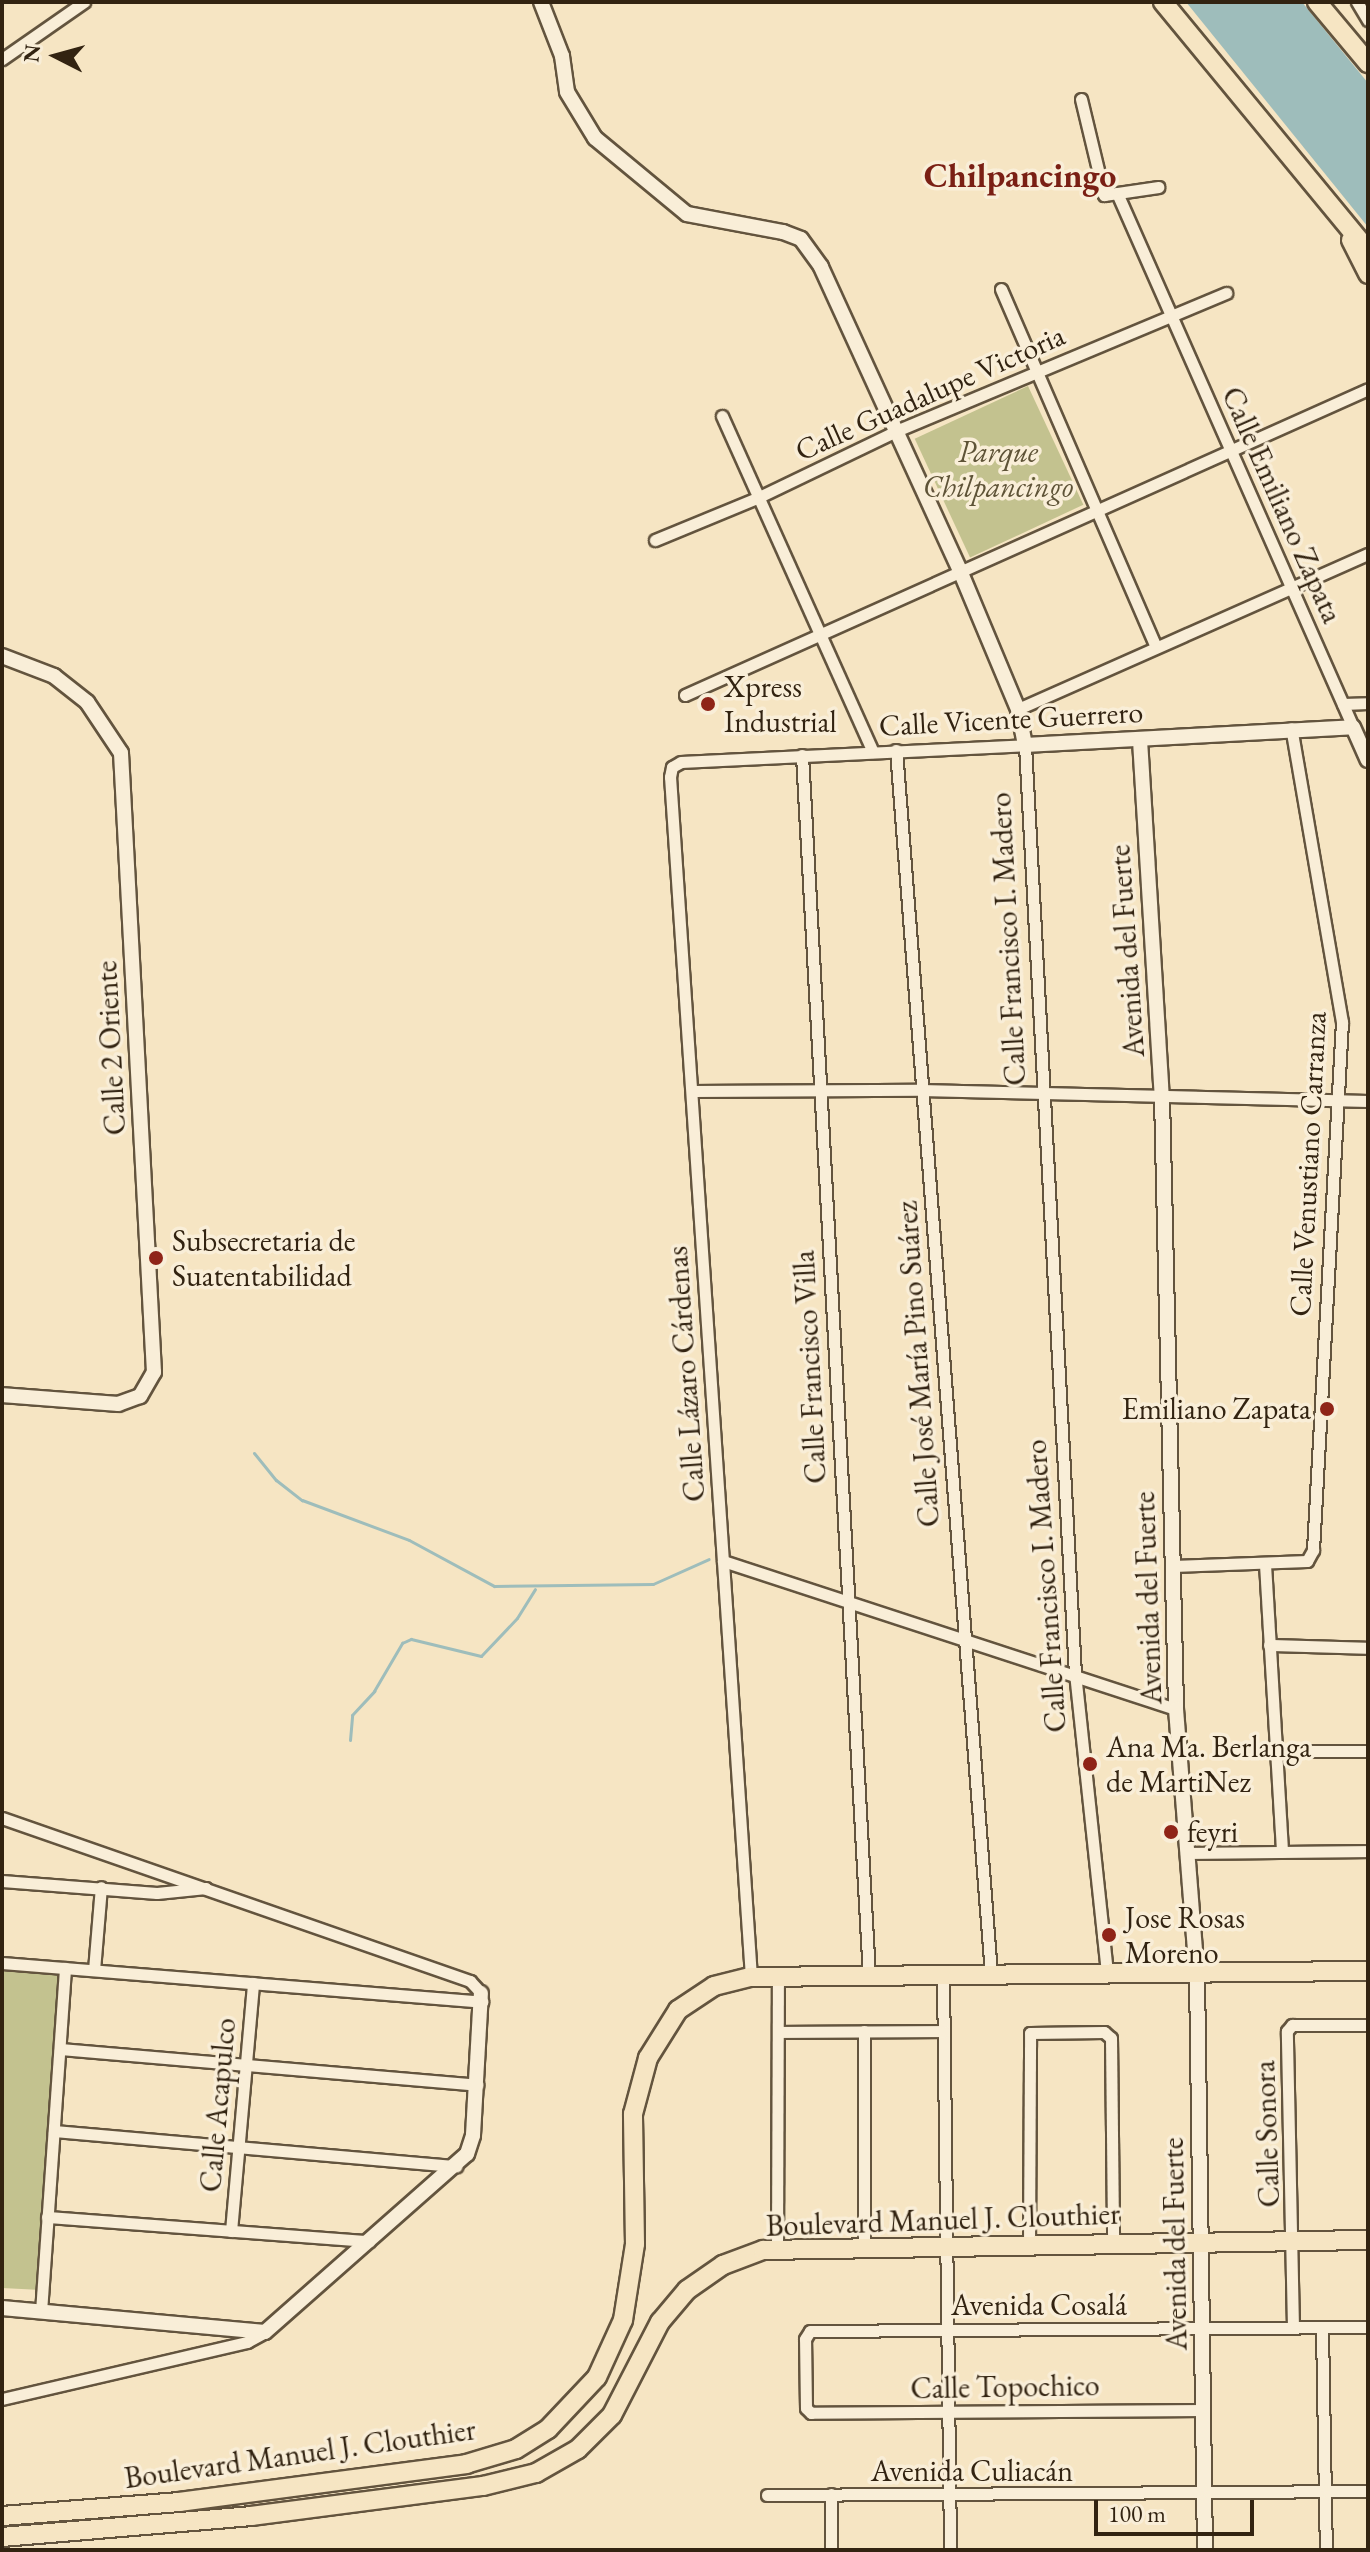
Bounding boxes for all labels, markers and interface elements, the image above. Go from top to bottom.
north arrow [16,16,96,96]
text: N [16,43,47,64]
district label: Chilpancingo [924,156,1116,196]
street label: Calle Guadalupe Victoria [790,317,1070,469]
street label: Calle Emiliano Zapata [1214,381,1350,629]
park label: Parque Chilpancingo [923,434,1073,504]
place label: Xpress Industrial [724,669,837,740]
street label: Calle Vicente Guerrero [878,694,1144,744]
marker: Xpress Industrial [699,695,717,713]
street label: Calle Francisco I. Madero [982,791,1034,1087]
street label: Avenida del Fuerte [1102,843,1152,1059]
street label: Calle 2 Oriente [88,960,134,1136]
street label: Calle Venustiano Carranza [1282,1011,1334,1317]
street label: Calle José María Pino Suárez [889,1200,947,1528]
place label: Subsecretaria de Suatentabilidad [172,1223,355,1294]
street label: Calle Lázaro Cárdenas [659,1245,713,1503]
marker: Subsecretaria de Suatentabilidad [147,1249,165,1267]
street label: Calle Francisco Villa [786,1249,834,1485]
place label: Emiliano Zapata [1122,1391,1311,1427]
marker: Emiliano Zapata [1318,1400,1336,1418]
street label: Calle Francisco I. Madero [1018,1438,1074,1734]
street label: Avenida del Fuerte [1126,1491,1170,1705]
place label: Ana Ma. Berlanga de MartiNez [1106,1729,1311,1800]
marker: Ana Ma. Berlanga de MartiNez [1081,1755,1099,1773]
place label: feyri [1187,1814,1238,1850]
marker: feyri [1162,1823,1180,1841]
place label: Jose Rosas Moreno [1125,1900,1245,1970]
marker: Jose Rosas Moreno [1100,1926,1118,1944]
street label: Calle Acapulco [192,2016,244,2194]
street label: Calle Sonora [1246,2060,1288,2208]
street label: Avenida del Fuerte [1155,2137,1195,2351]
street label: Boulevard Manuel J. Clouthier [765,2196,1121,2244]
street label: Avenida Cosalá [951,2287,1127,2323]
street label: Calle Topochico [910,2367,1100,2407]
street label: Boulevard Manuel J. Clouthier [122,2412,478,2496]
street label: Avenida Culiacán [871,2453,1073,2489]
scale bar [1098,2484,1258,2534]
text: 100 m [1108,2498,1166,2529]

